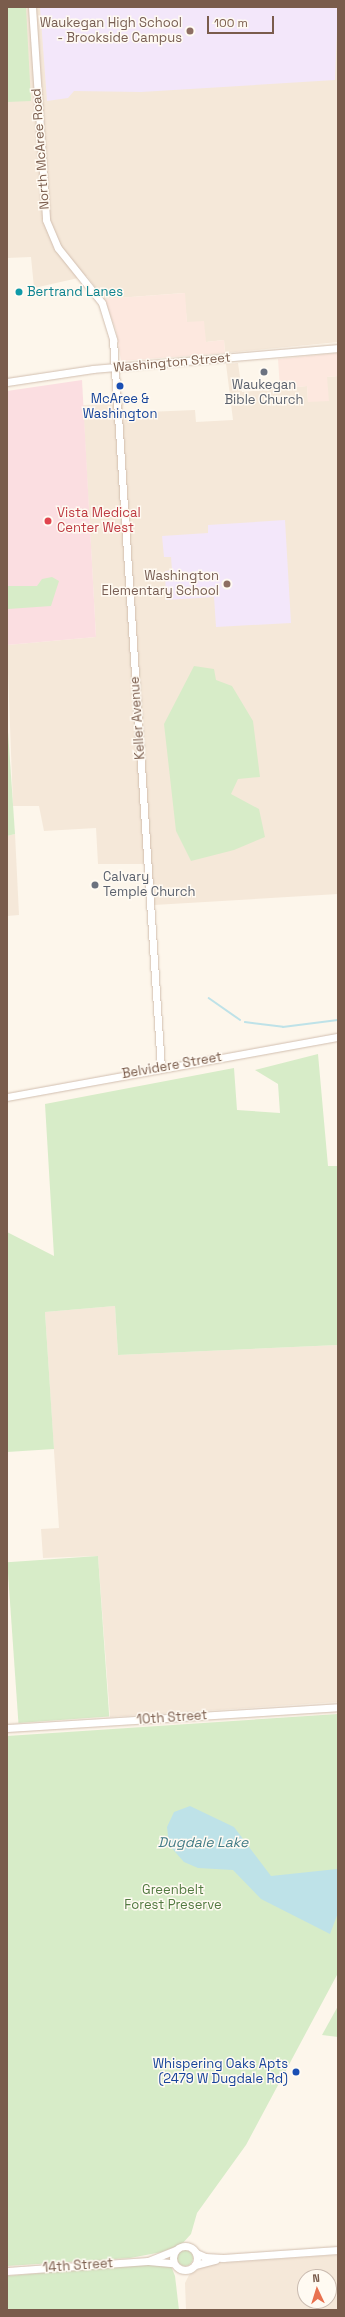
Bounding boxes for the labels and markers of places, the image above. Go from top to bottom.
place label: Waukegan High School - Brookside Campus [40,16,182,47]
marker: Waukegan High School - Brookside Campus [185,26,195,36]
place label: Bertrand Lanes [27,284,123,300]
marker: Bertrand Lanes [14,287,24,297]
marker: Waukegan Bible Church [259,367,269,377]
place label: Waukegan Bible Church [225,378,303,409]
marker: McAree & Washington [115,381,125,391]
place label: McAree & Washington [83,392,157,423]
place label: Vista Medical Center West [57,506,141,537]
marker: Vista Medical Center West [42,515,54,527]
place label: Washington Elementary School [102,569,219,600]
marker: Washington Elementary School [222,579,232,589]
place label: Calvary Temple Church [103,870,195,901]
marker: Calvary Temple Church [90,880,100,890]
place label: Whispering Oaks Apts (2479 W Dugdale Rd) [152,2057,288,2088]
marker: Whispering Oaks Apts (2479 W Dugdale Rd) [291,2067,301,2077]

